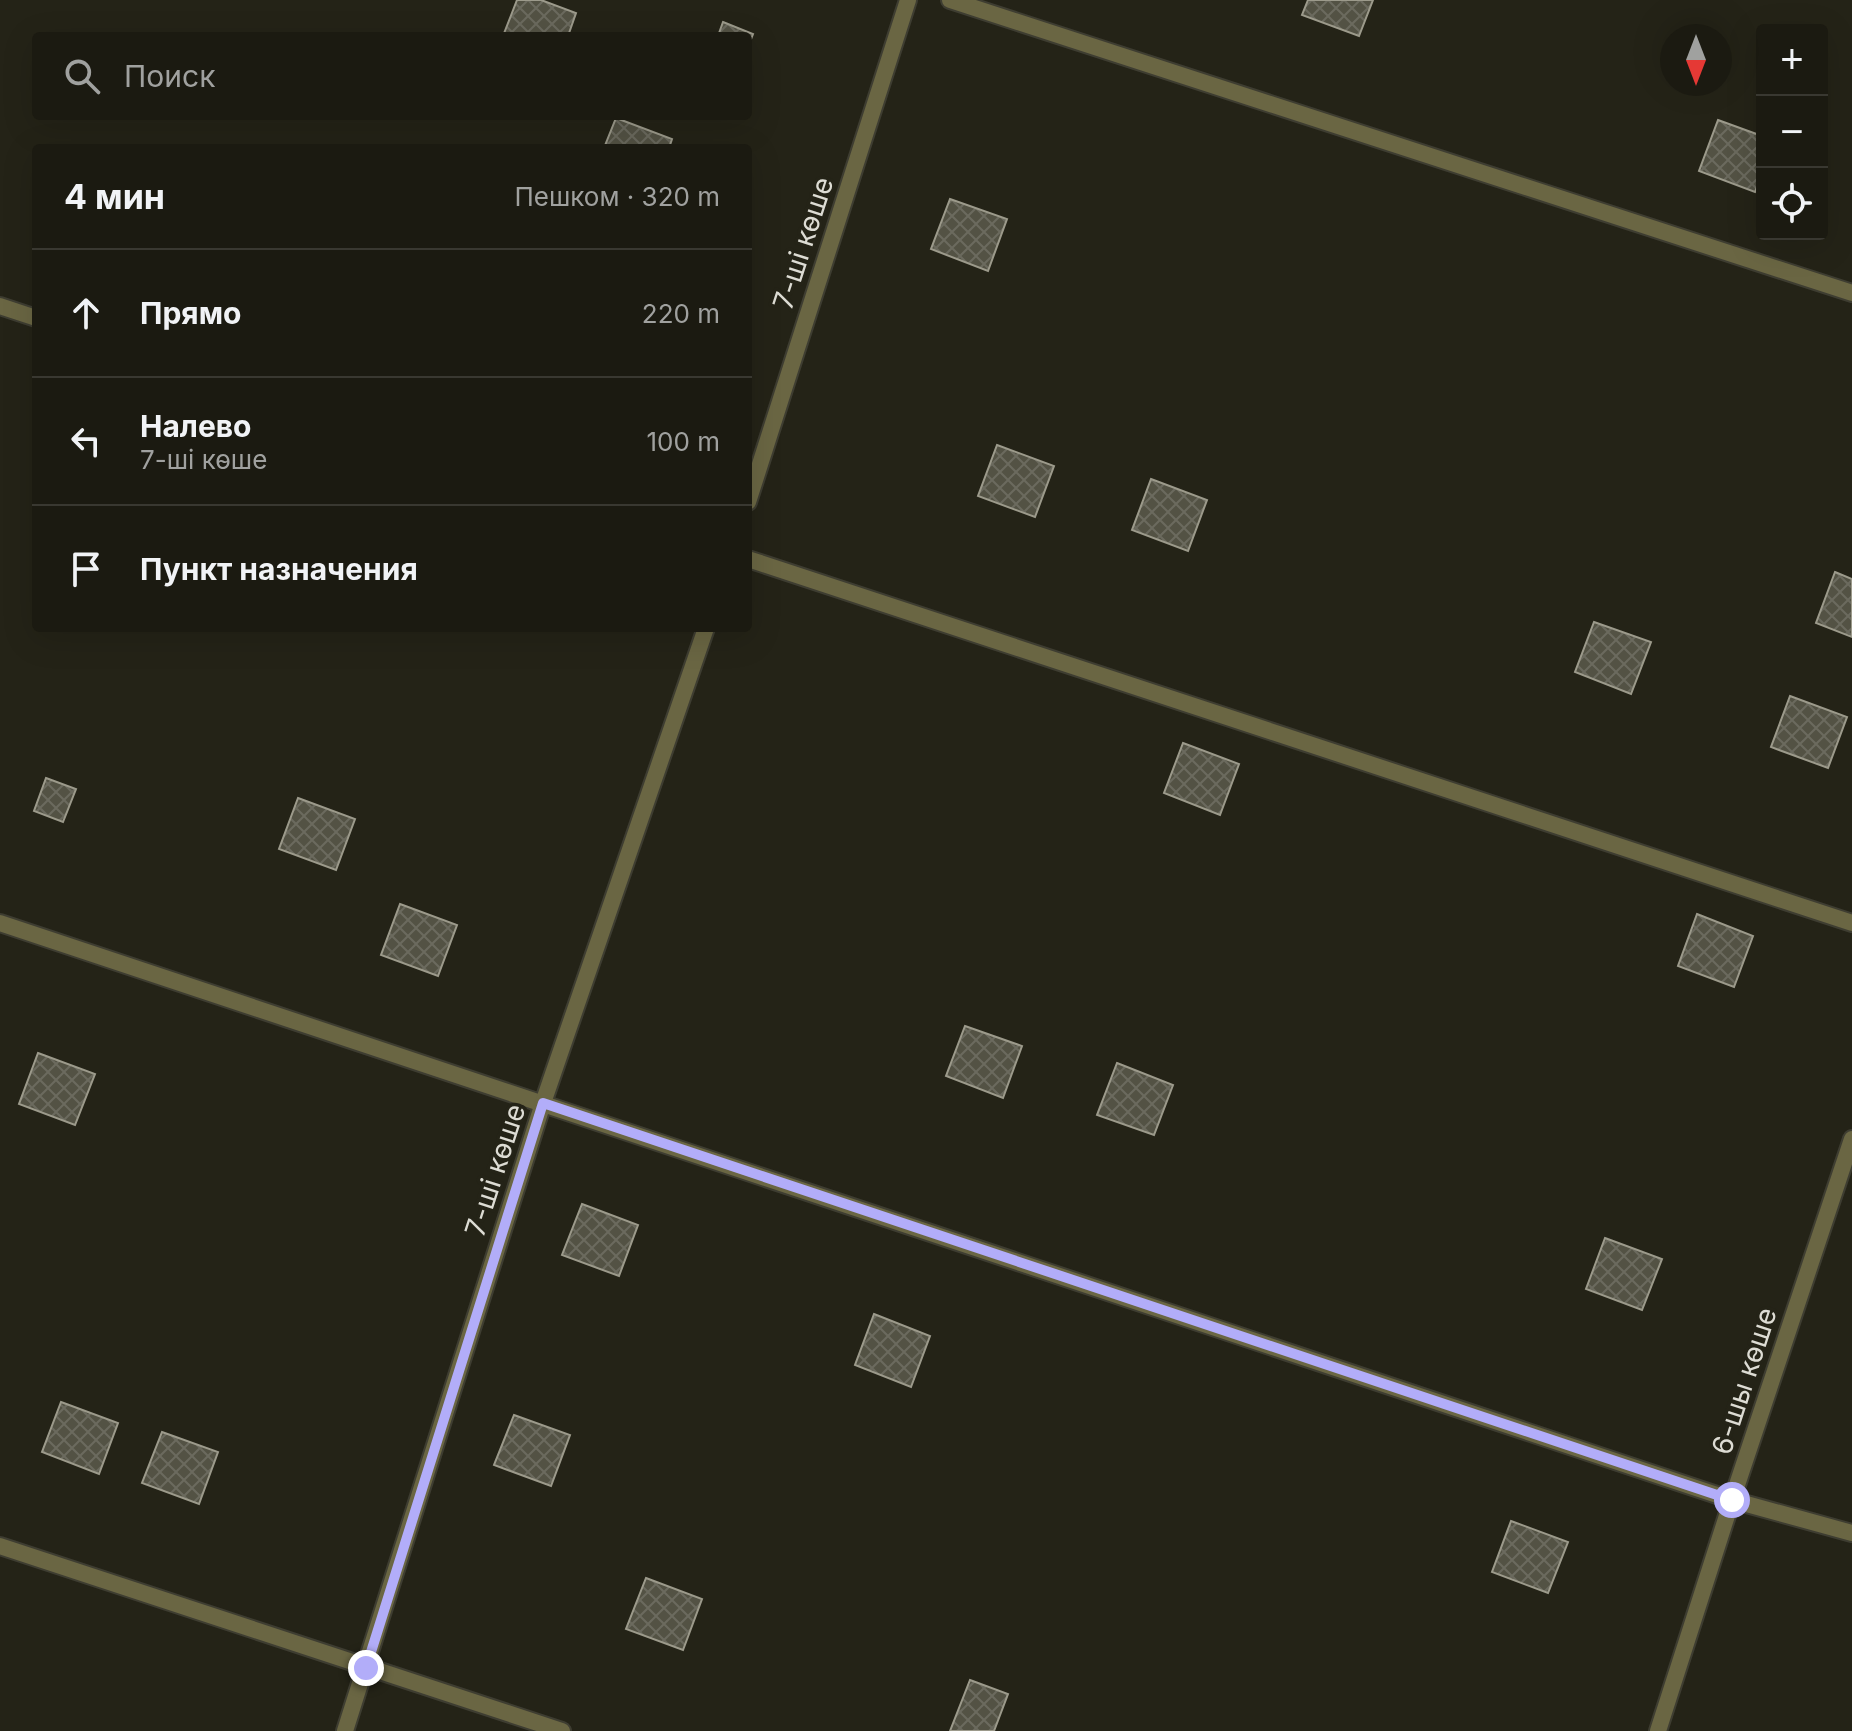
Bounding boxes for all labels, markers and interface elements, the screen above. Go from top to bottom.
north arrow [1660,24,1732,96]
map controls [1756,24,1828,240]
button: + [1756,24,1828,96]
search box [32,32,752,120]
icon: search [60,54,104,98]
text: Поиск [124,58,215,94]
button: − [1756,96,1828,168]
button: locate [1756,168,1828,240]
street label: 7-ші көше [766,173,840,313]
text: 4 мин [64,176,165,217]
text: Пешком · 320 m [515,181,720,212]
icon: ahead [64,291,108,335]
text: Прямо [140,295,241,331]
text: 220 m [642,298,720,329]
text: Налево [140,408,252,444]
icon: left [64,419,108,463]
text: 100 m [647,426,720,457]
text: 7-ші көше [140,444,267,475]
icon: arrive [64,547,108,591]
text: Пункт назначения [140,551,418,587]
street label: 7-ші көше [458,1100,532,1240]
street label: 6-шы көше [1704,1303,1784,1459]
route start [1714,1482,1750,1518]
route end [348,1650,384,1686]

